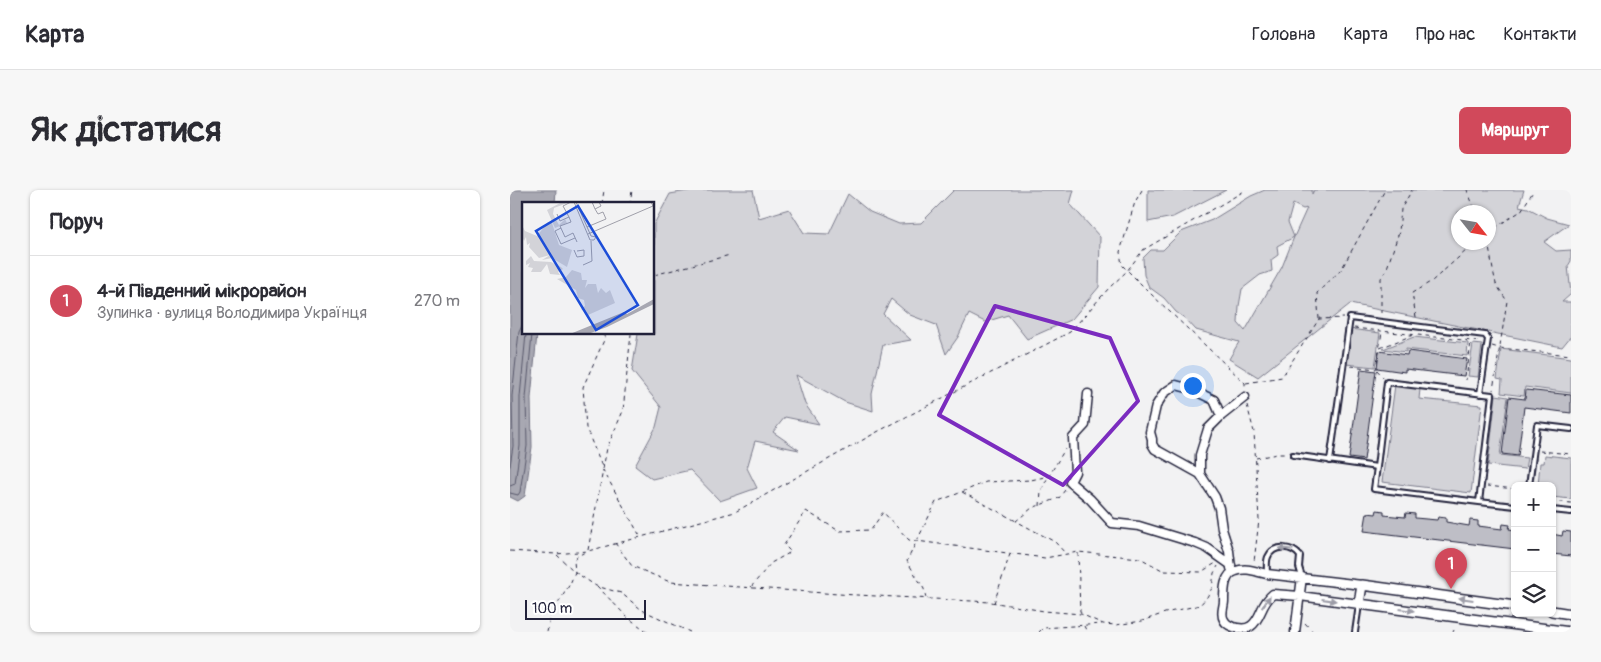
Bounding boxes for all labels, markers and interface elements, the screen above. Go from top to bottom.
text: Карта [25,20,84,49]
text: Головна [1252,23,1315,46]
text: Карта [1343,23,1388,46]
text: Про нас [1416,23,1475,46]
text: Контакти [1503,23,1576,46]
button: Маршрут [1459,107,1571,154]
text: Як дістатися [30,108,221,152]
inset map [522,202,655,335]
north arrow [1451,205,1496,250]
text: Поруч [50,209,103,236]
text: 4-й Південний мікрорайон [97,279,306,303]
text: 1 [63,291,69,311]
text: 270 m [414,291,460,311]
text: Зупинка · вулиця Володимира Українця [97,303,367,323]
your location [1180,373,1206,399]
map controls [1511,482,1556,617]
button: + [1511,482,1556,527]
button: − [1511,527,1556,572]
one-way arrow [1278,545,1294,553]
pin: 1 [1435,548,1467,589]
button: layers [1511,572,1556,617]
one-way arrow [1262,595,1271,609]
one-way arrow [1458,595,1474,603]
one-way arrow [1322,596,1338,604]
scale bar [525,597,646,620]
text: 100 m [532,600,572,617]
one-way arrow [1400,606,1416,614]

